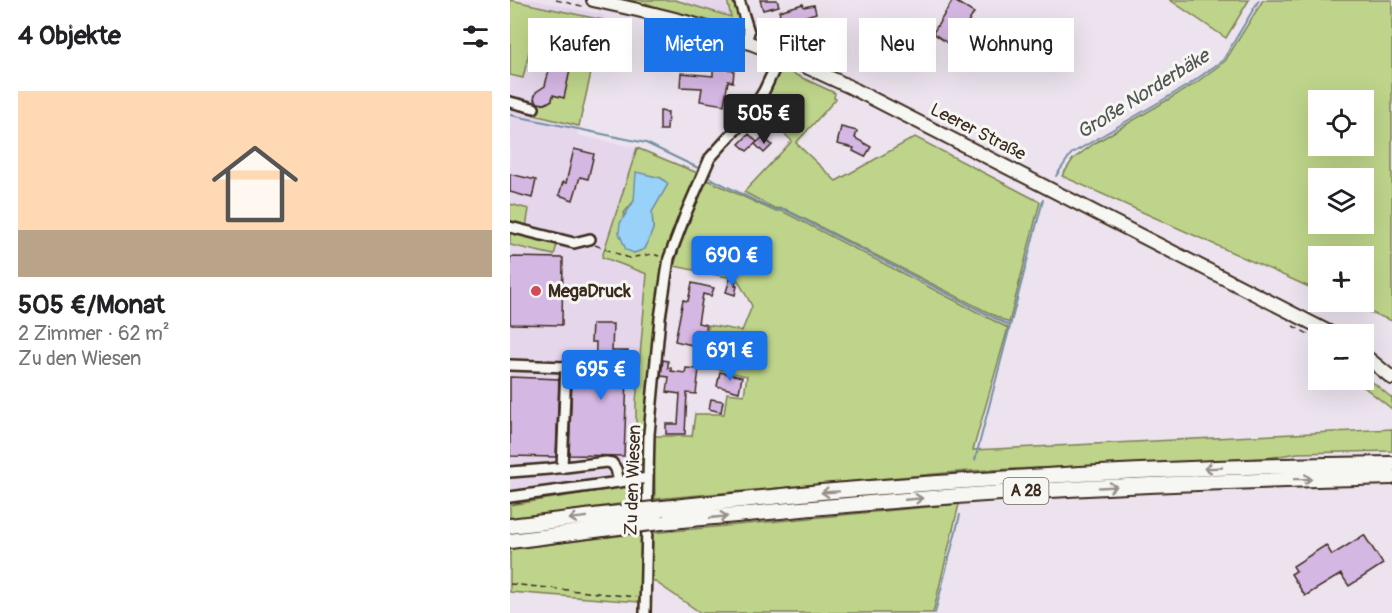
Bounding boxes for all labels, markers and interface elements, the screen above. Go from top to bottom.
chip: Kaufen [528,18,632,72]
chip: Mieten [644,18,745,72]
chip: Filter [757,18,847,72]
chip: Neu [859,18,936,72]
chip: Wohnung [948,18,1074,72]
text: 4 Objekte [18,20,121,52]
icon: filters [459,20,492,53]
water label: Große Norderbäke [1072,42,1216,145]
map controls [1308,90,1374,390]
button: locate [1308,90,1374,156]
pin: 505 € [722,94,806,145]
street label: Leerer Straße [926,98,1030,166]
text: 505 € [738,101,790,126]
icon: home [201,130,309,238]
button: layers [1308,168,1374,234]
pin: 690 € [690,236,774,287]
text: 690 € [705,243,759,268]
button: + [1308,246,1374,312]
place label: MegaDruck [548,280,631,303]
marker: MegaDruck [529,284,543,298]
text: 505 €/Monat [18,289,165,321]
text: 2 Zimmer · 62 m² [18,321,170,346]
button: − [1308,324,1374,390]
pin: 691 € [688,331,772,382]
text: 691 € [706,338,754,363]
text: Zu den Wiesen [18,346,141,371]
pin: 695 € [559,350,643,401]
text: 695 € [576,357,626,382]
street label: Zu den Wiesen [620,424,646,536]
one-way arrow [1204,463,1224,474]
one-way arrow [1293,473,1313,485]
road number: A 28 [1004,478,1048,504]
one-way arrow [1098,481,1118,493]
one-way arrow [820,486,840,497]
one-way arrow [903,493,923,504]
one-way arrow [709,511,729,522]
one-way arrow [568,513,588,524]

